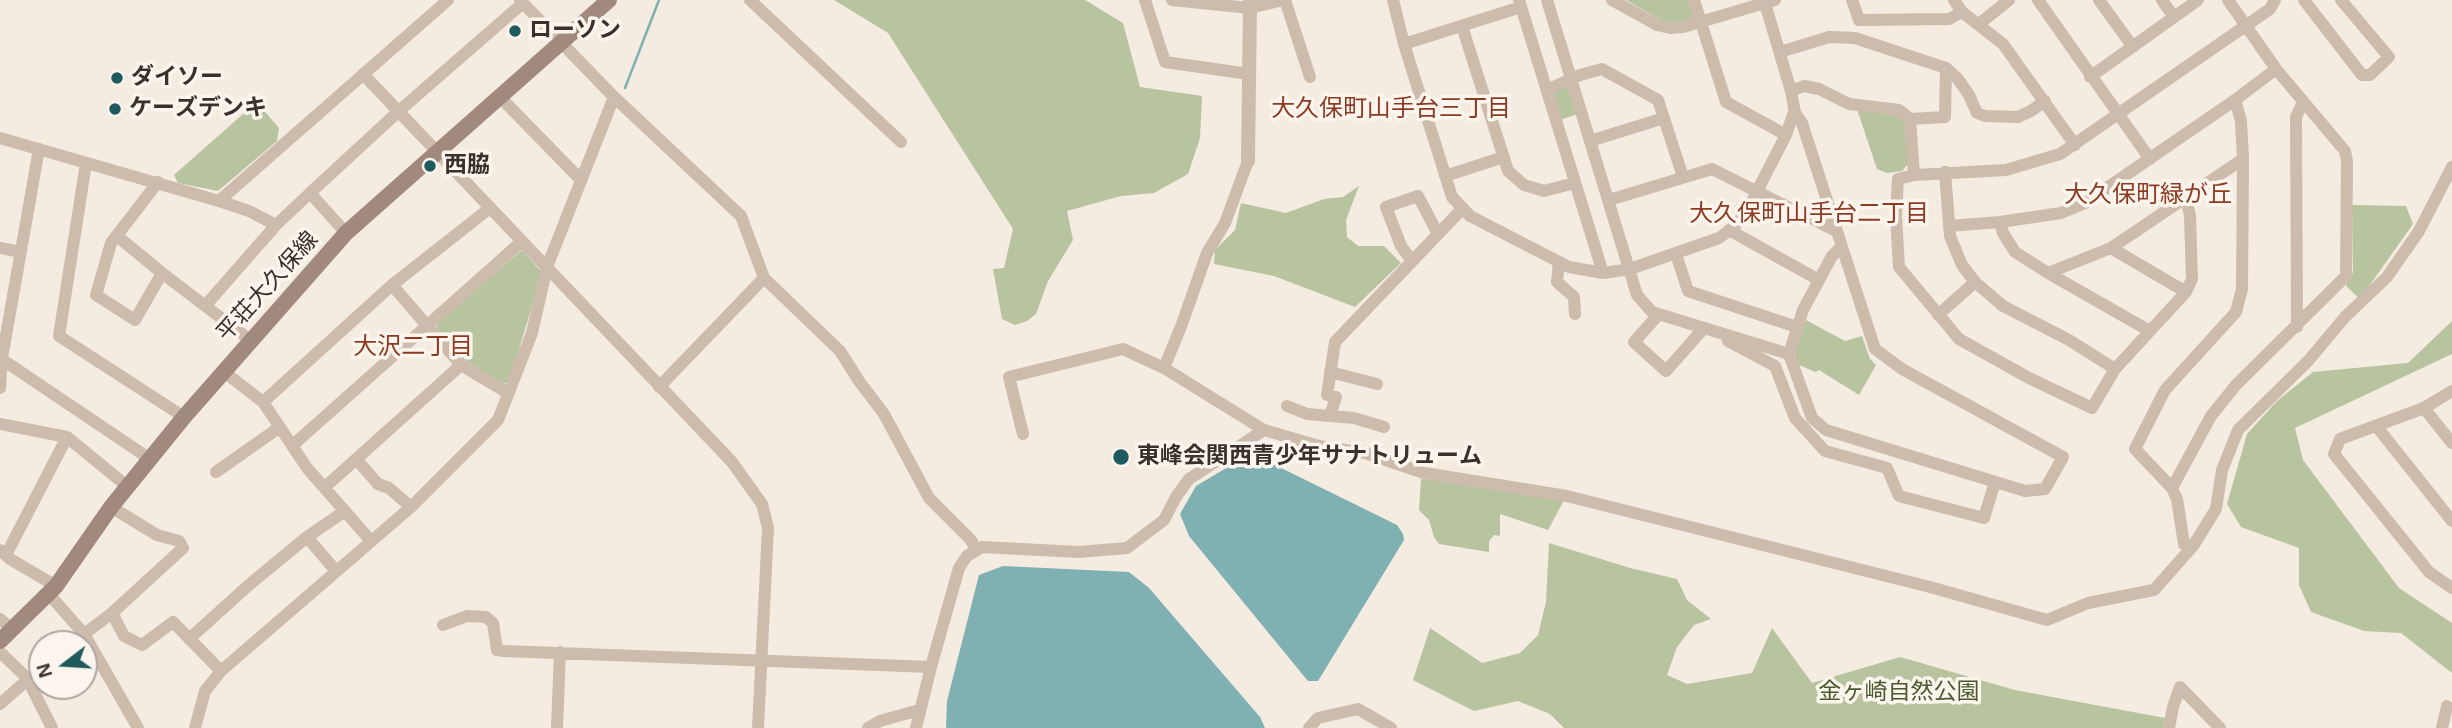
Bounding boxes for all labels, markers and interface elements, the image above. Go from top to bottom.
place label: ローソン [529,17,621,45]
marker: ローソン [507,23,523,39]
place label: ダイソー [131,64,223,92]
marker: ダイソー [109,70,125,86]
place label: ケーズデンキ [129,95,267,123]
district label: 大久保町山手台三丁目 [1271,95,1511,123]
marker: ケーズデンキ [107,101,123,117]
place label: 西脇 [444,152,490,180]
marker: 西脇 [422,158,438,174]
district label: 大久保町緑が丘 [2064,181,2232,209]
district label: 大久保町山手台二丁目 [1689,200,1929,228]
street label: 平荘大久保線 [212,226,324,348]
district label: 大沢二丁目 [353,333,473,361]
place label: 東峰会関西青少年サナトリューム [1137,443,1482,471]
marker: 東峰会関西青少年サナトリューム [1111,447,1131,467]
north arrow [28,630,98,700]
text: N [32,661,56,680]
park label: 金ヶ崎自然公園 [1819,679,1979,707]

